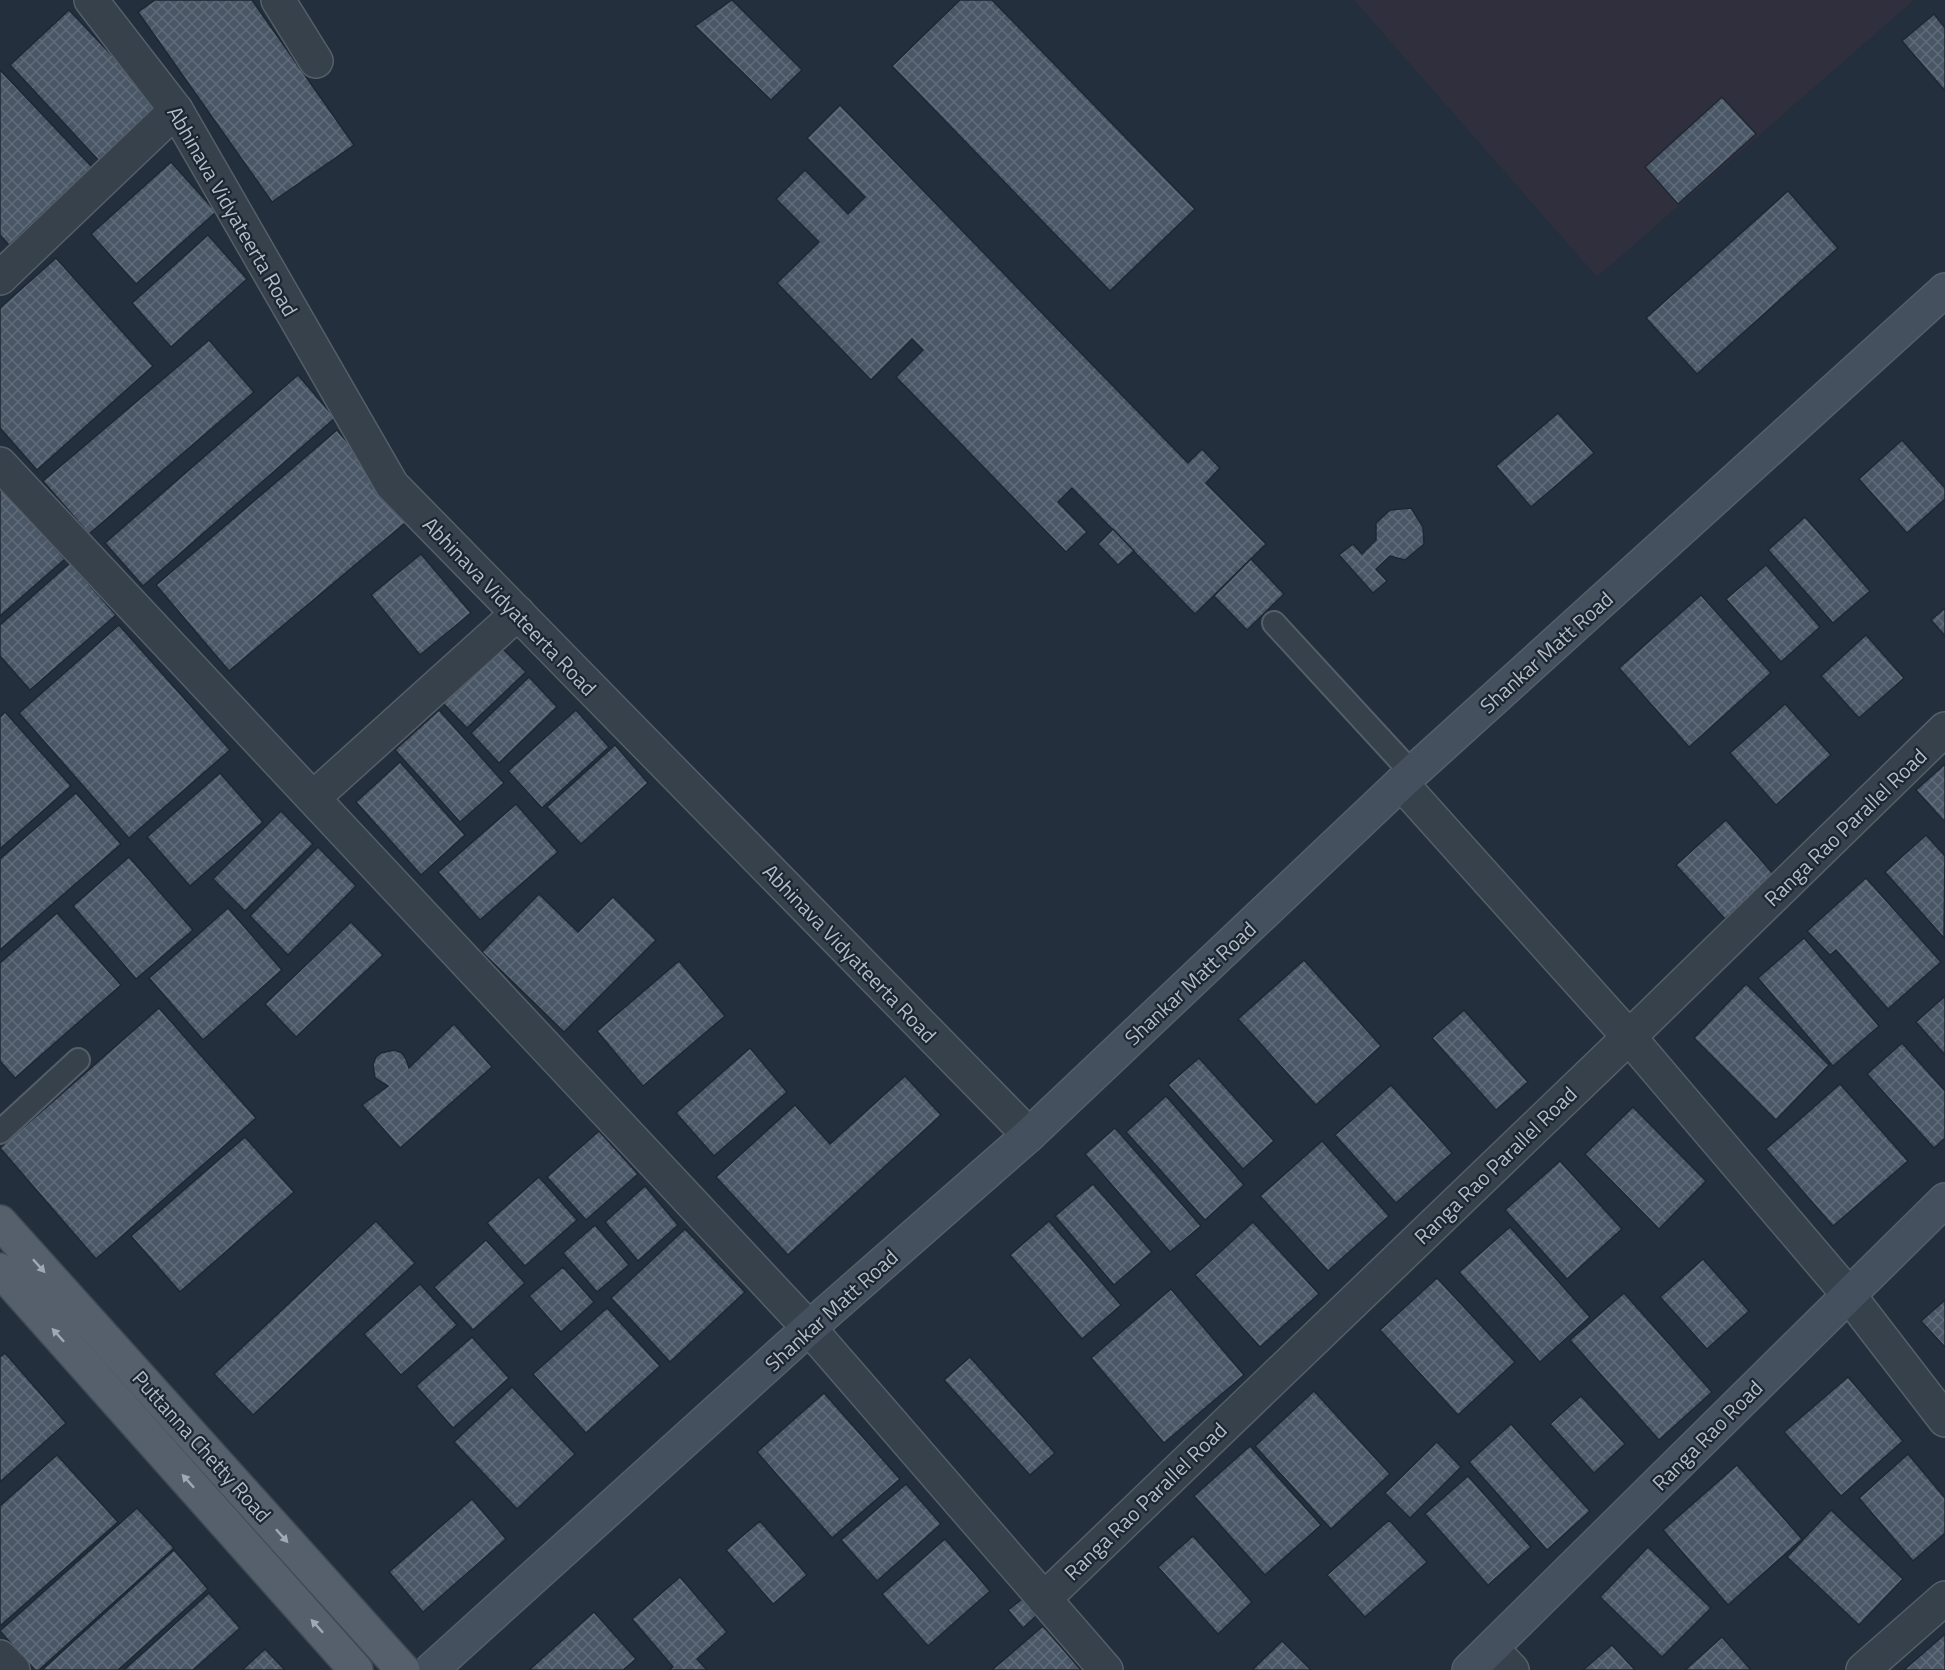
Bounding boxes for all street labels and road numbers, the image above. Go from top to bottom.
street label: Abhinava Vidyateerta Road [160,100,306,322]
street label: Abhinava Vidyateerta Road [416,509,604,703]
street label: Shankar Matt Road [1472,583,1620,721]
street label: Ranga Rao Parallel Road [1756,741,1934,913]
street label: Abhinava Vidyateerta Road [756,856,944,1050]
street label: Shankar Matt Road [1117,913,1263,1053]
street label: Ranga Rao Parallel Road [1406,1079,1584,1251]
street label: Shankar Matt Road [757,1241,905,1379]
street label: Puttanna Chetty Road [125,1363,279,1529]
street label: Ranga Rao Road [1644,1372,1770,1498]
street label: Ranga Rao Parallel Road [1056,1415,1234,1587]

